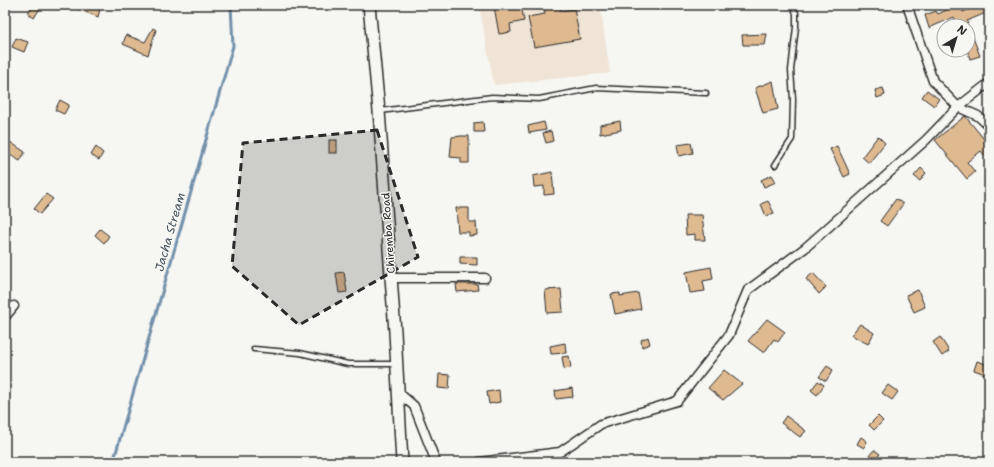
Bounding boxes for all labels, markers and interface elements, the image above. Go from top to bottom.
north arrow [936,18,976,58]
text: N [954,22,970,39]
water label: Jacha Stream [151,191,189,273]
street label: Chiremba Road [378,192,399,274]

